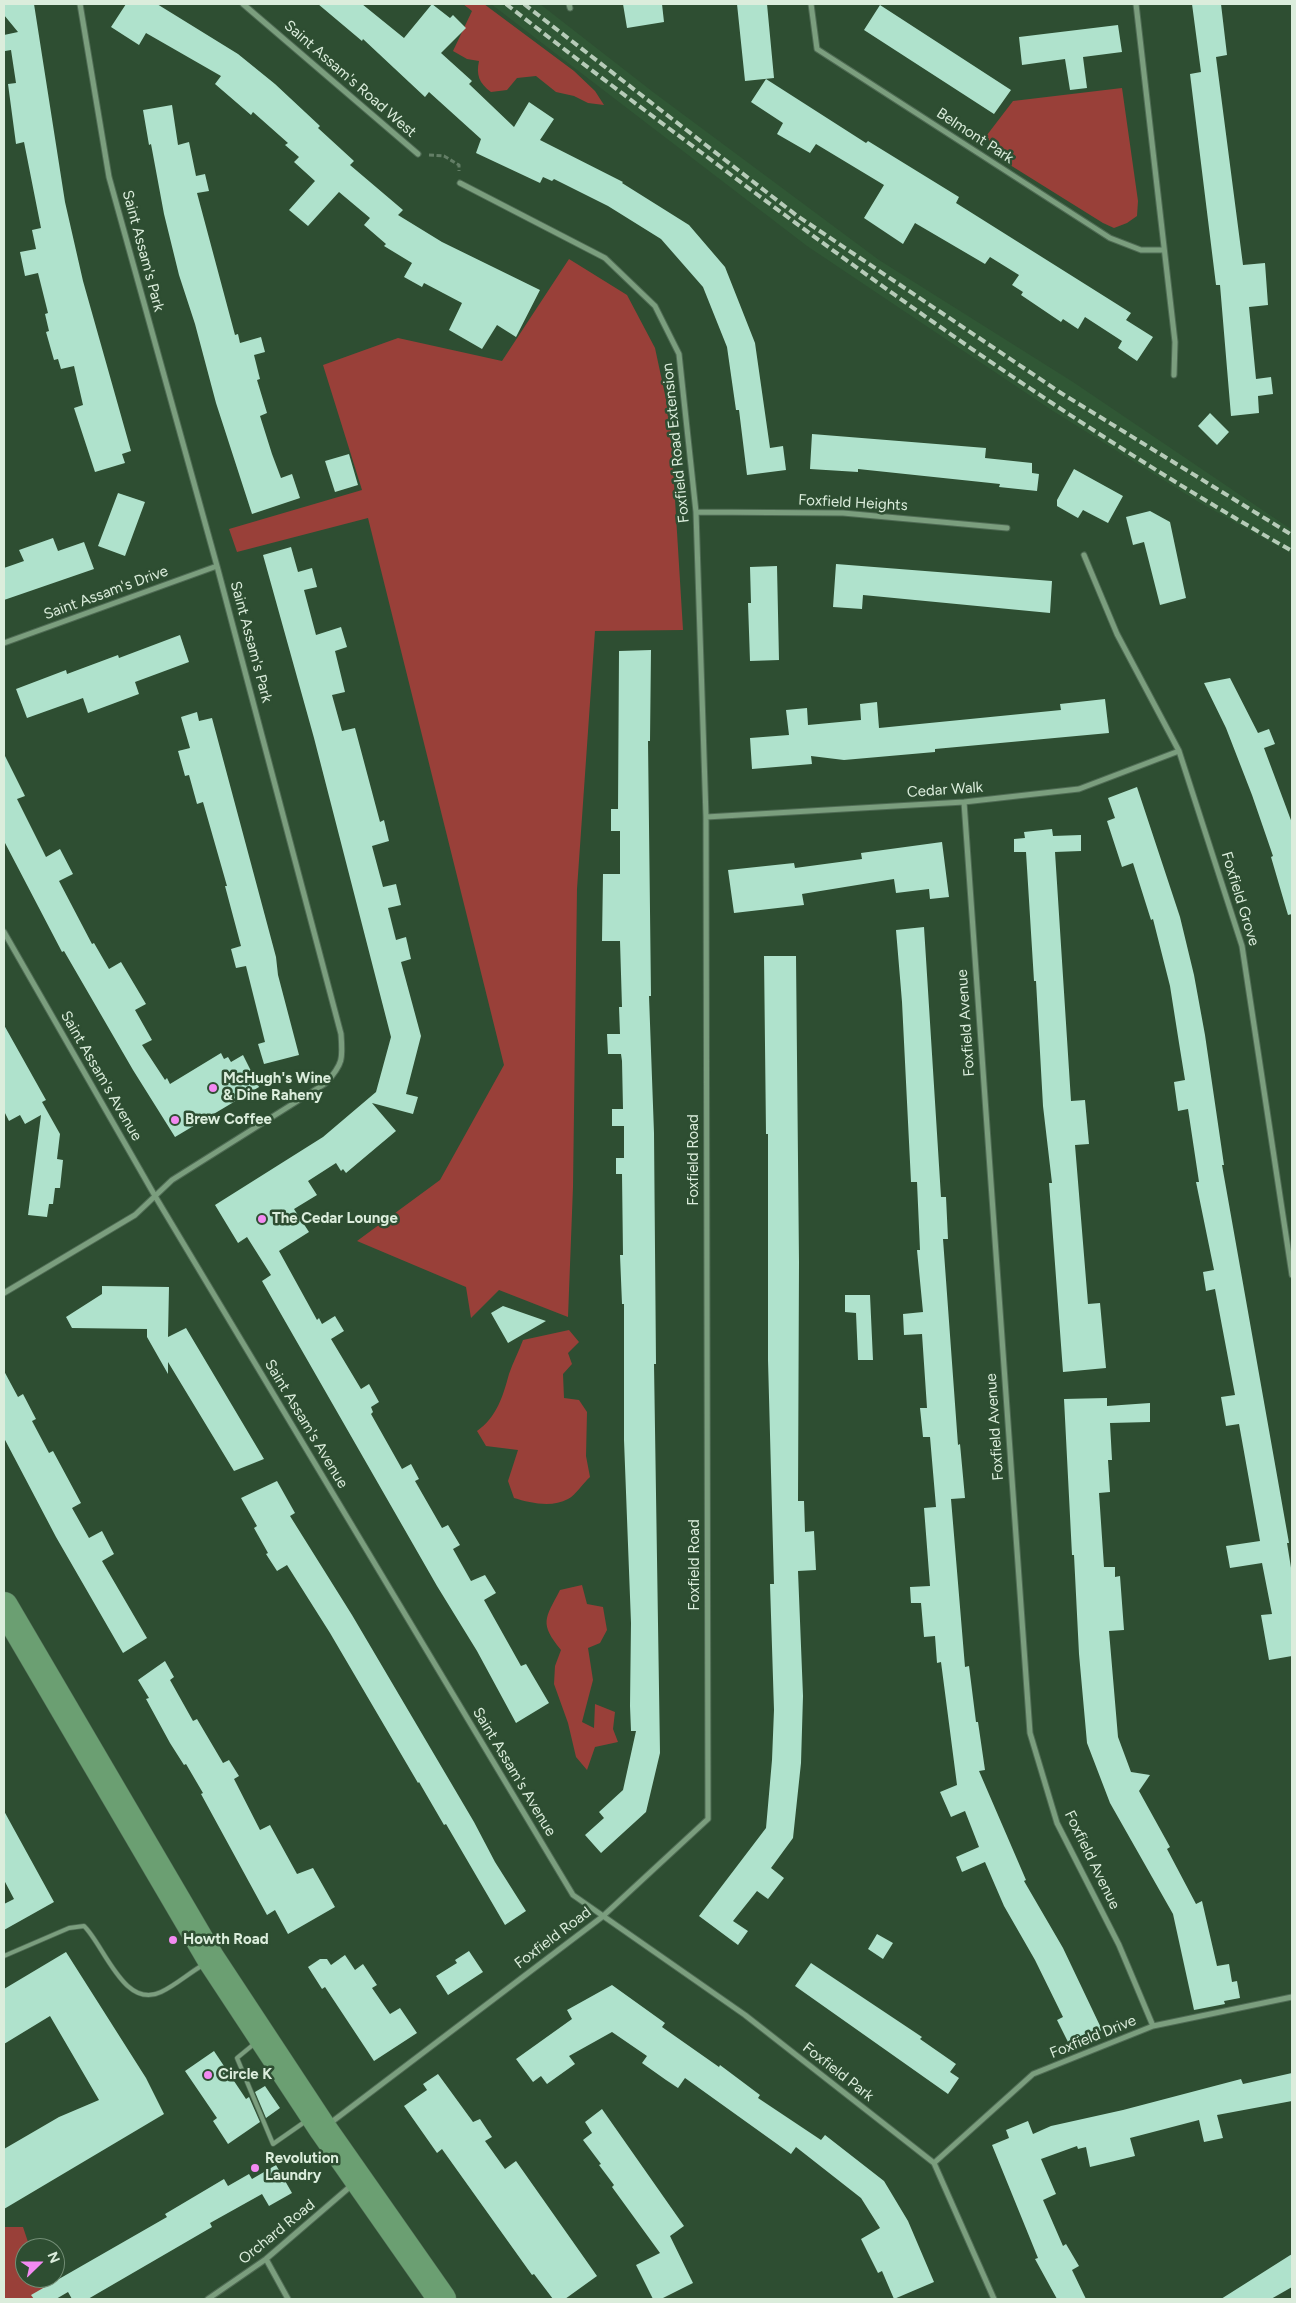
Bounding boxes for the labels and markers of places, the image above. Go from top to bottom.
place label: McHugh's Wine & Dine Raheny [223,1070,331,1105]
marker: McHugh's Wine & Dine Raheny [207,1082,219,1094]
place label: Brew Coffee [185,1111,272,1129]
marker: Brew Coffee [169,1114,181,1126]
place label: The Cedar Lounge [272,1210,398,1228]
marker: The Cedar Lounge [256,1213,268,1225]
place label: Howth Road [183,1931,269,1949]
marker: Howth Road [167,1934,179,1946]
place label: Circle K [218,2066,272,2084]
marker: Circle K [202,2069,214,2081]
place label: Revolution Laundry [265,2150,339,2185]
marker: Revolution Laundry [249,2162,261,2174]

